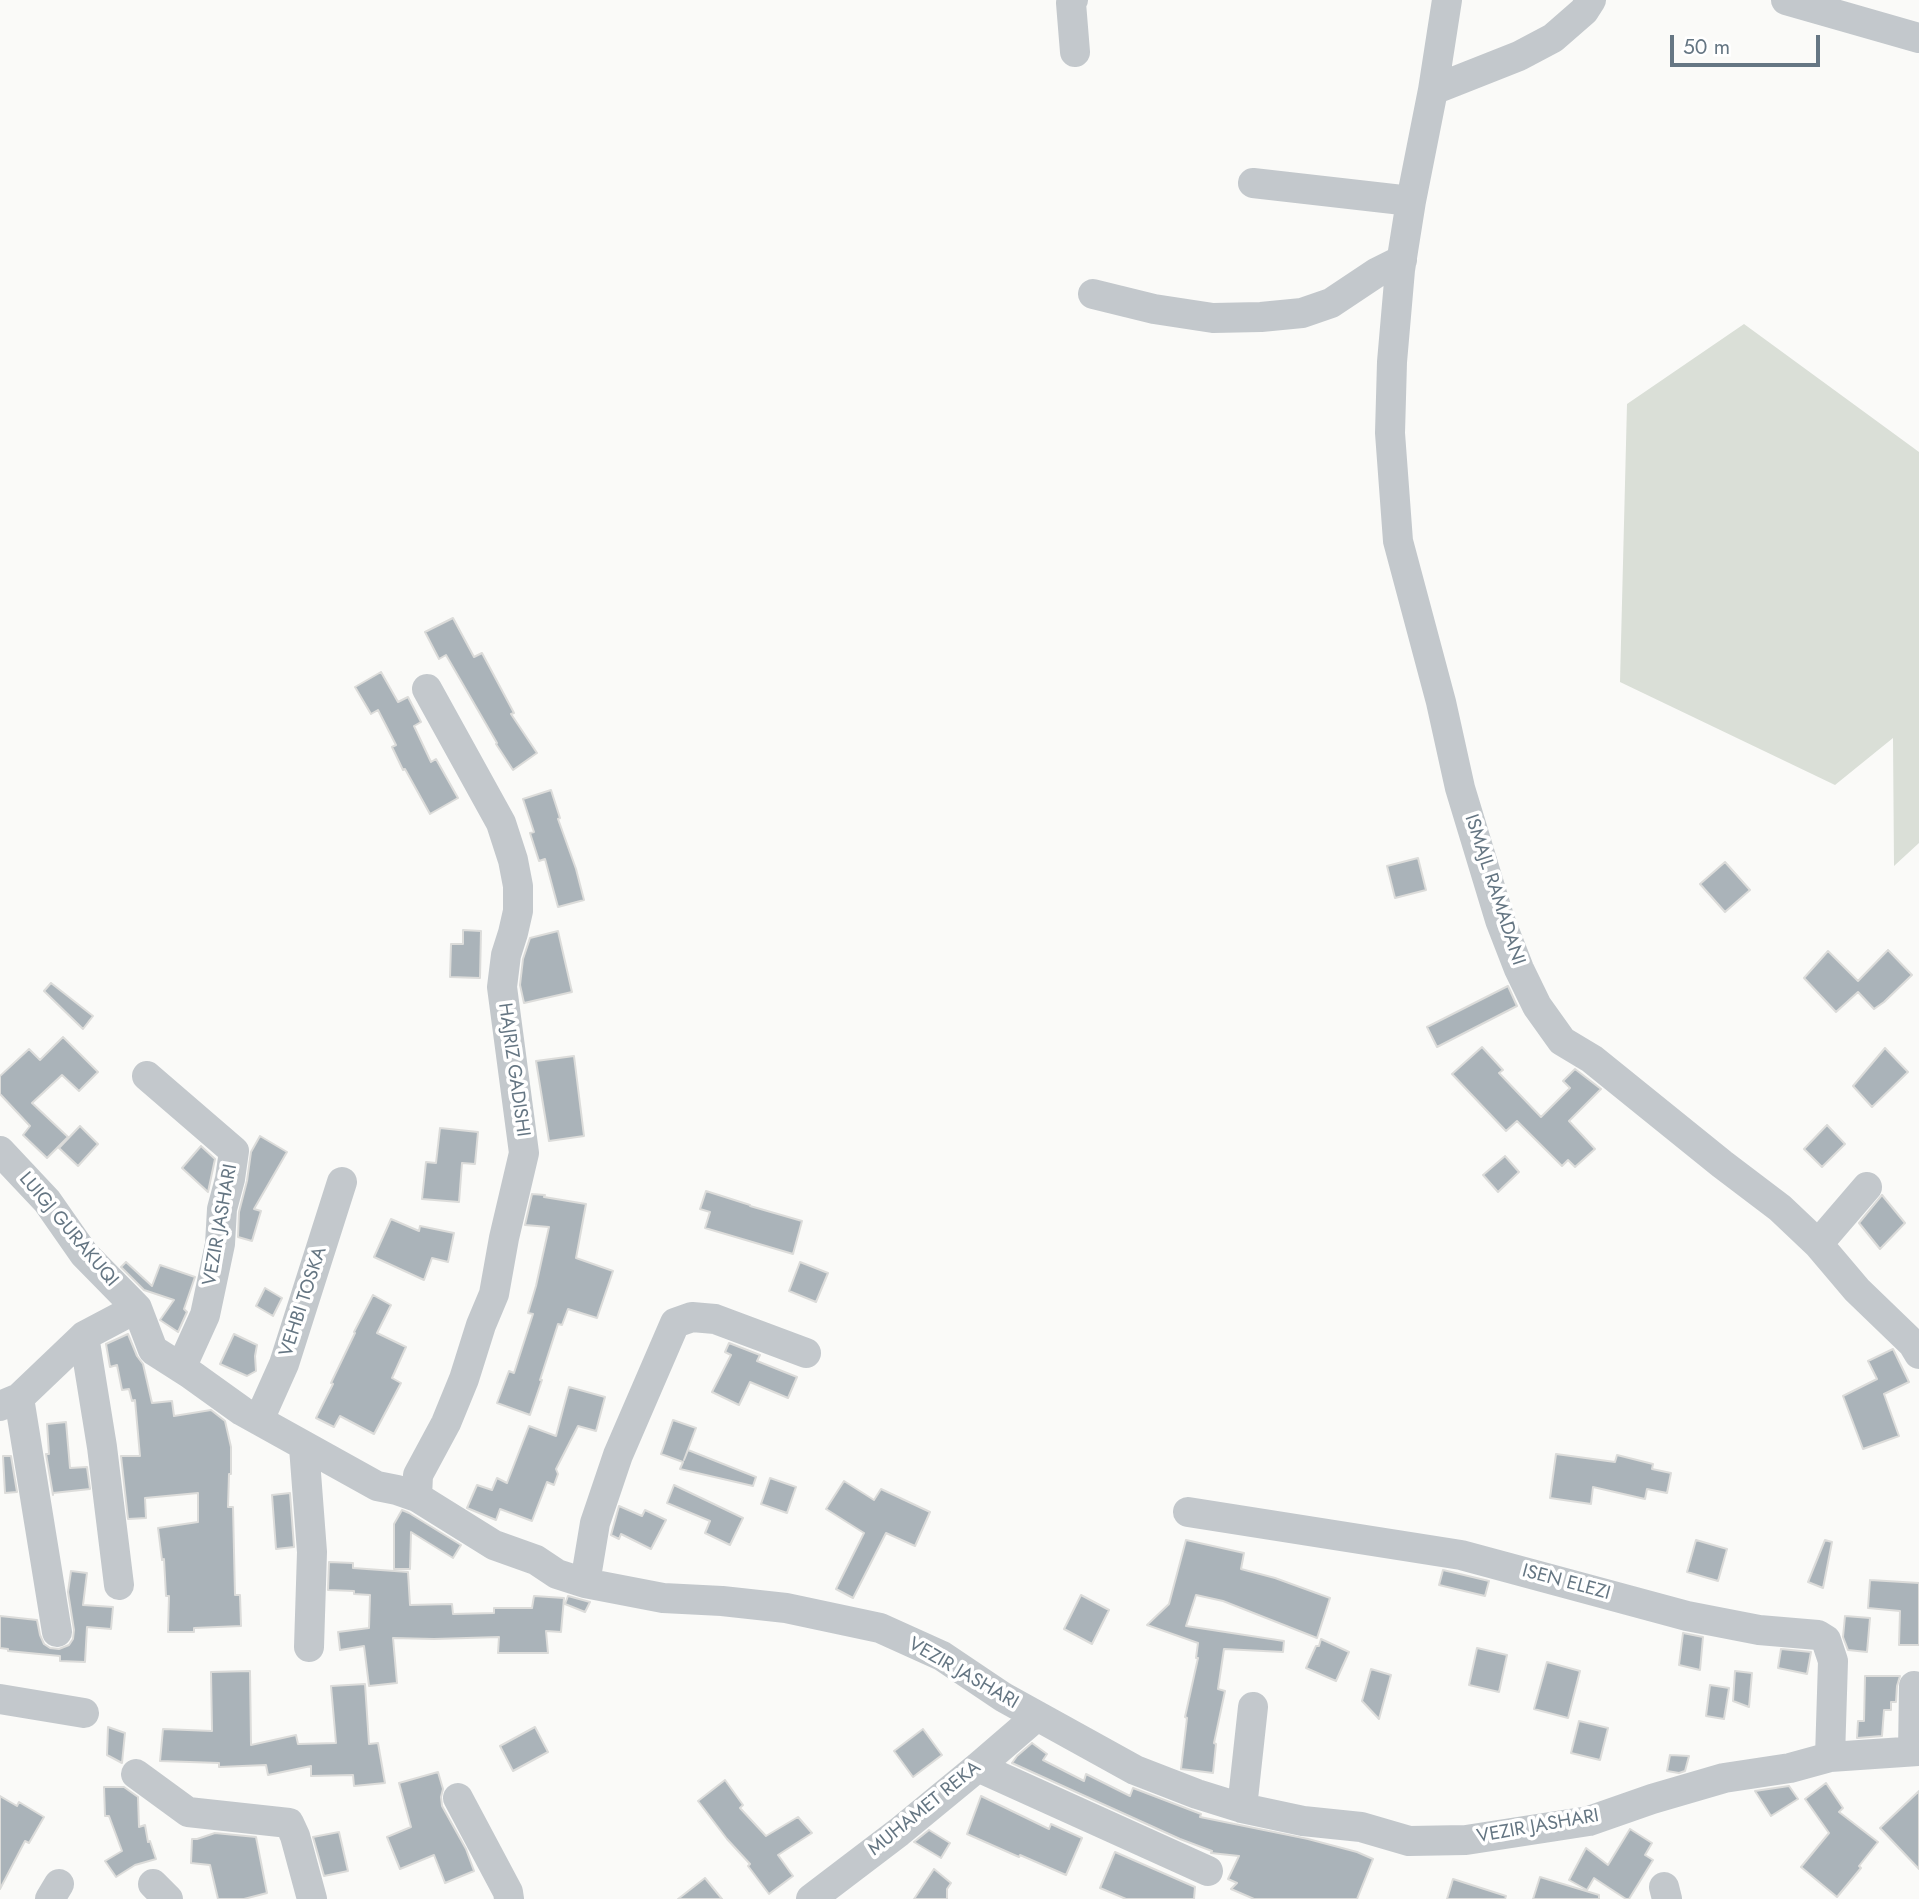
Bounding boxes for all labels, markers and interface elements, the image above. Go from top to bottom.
scale bar [1674,21,1825,65]
text: 50 m [1683,32,1730,62]
street label: ISMAJL RAMADANI [1459,812,1529,968]
street label: HAJRIZ GADISHI [492,1002,534,1138]
street label: VEZIR JASHARI [199,1162,243,1288]
street label: LUIGJ GURAKUQI [14,1168,122,1292]
street label: VEHBI TOSKA [276,1244,332,1360]
street label: ISEN ELEZI [1519,1560,1613,1606]
street label: VEZIR JASHARI [904,1633,1022,1715]
street label: MUHAMET REKA [864,1757,986,1861]
street label: VEZIR JASHARI [1475,1805,1601,1849]

